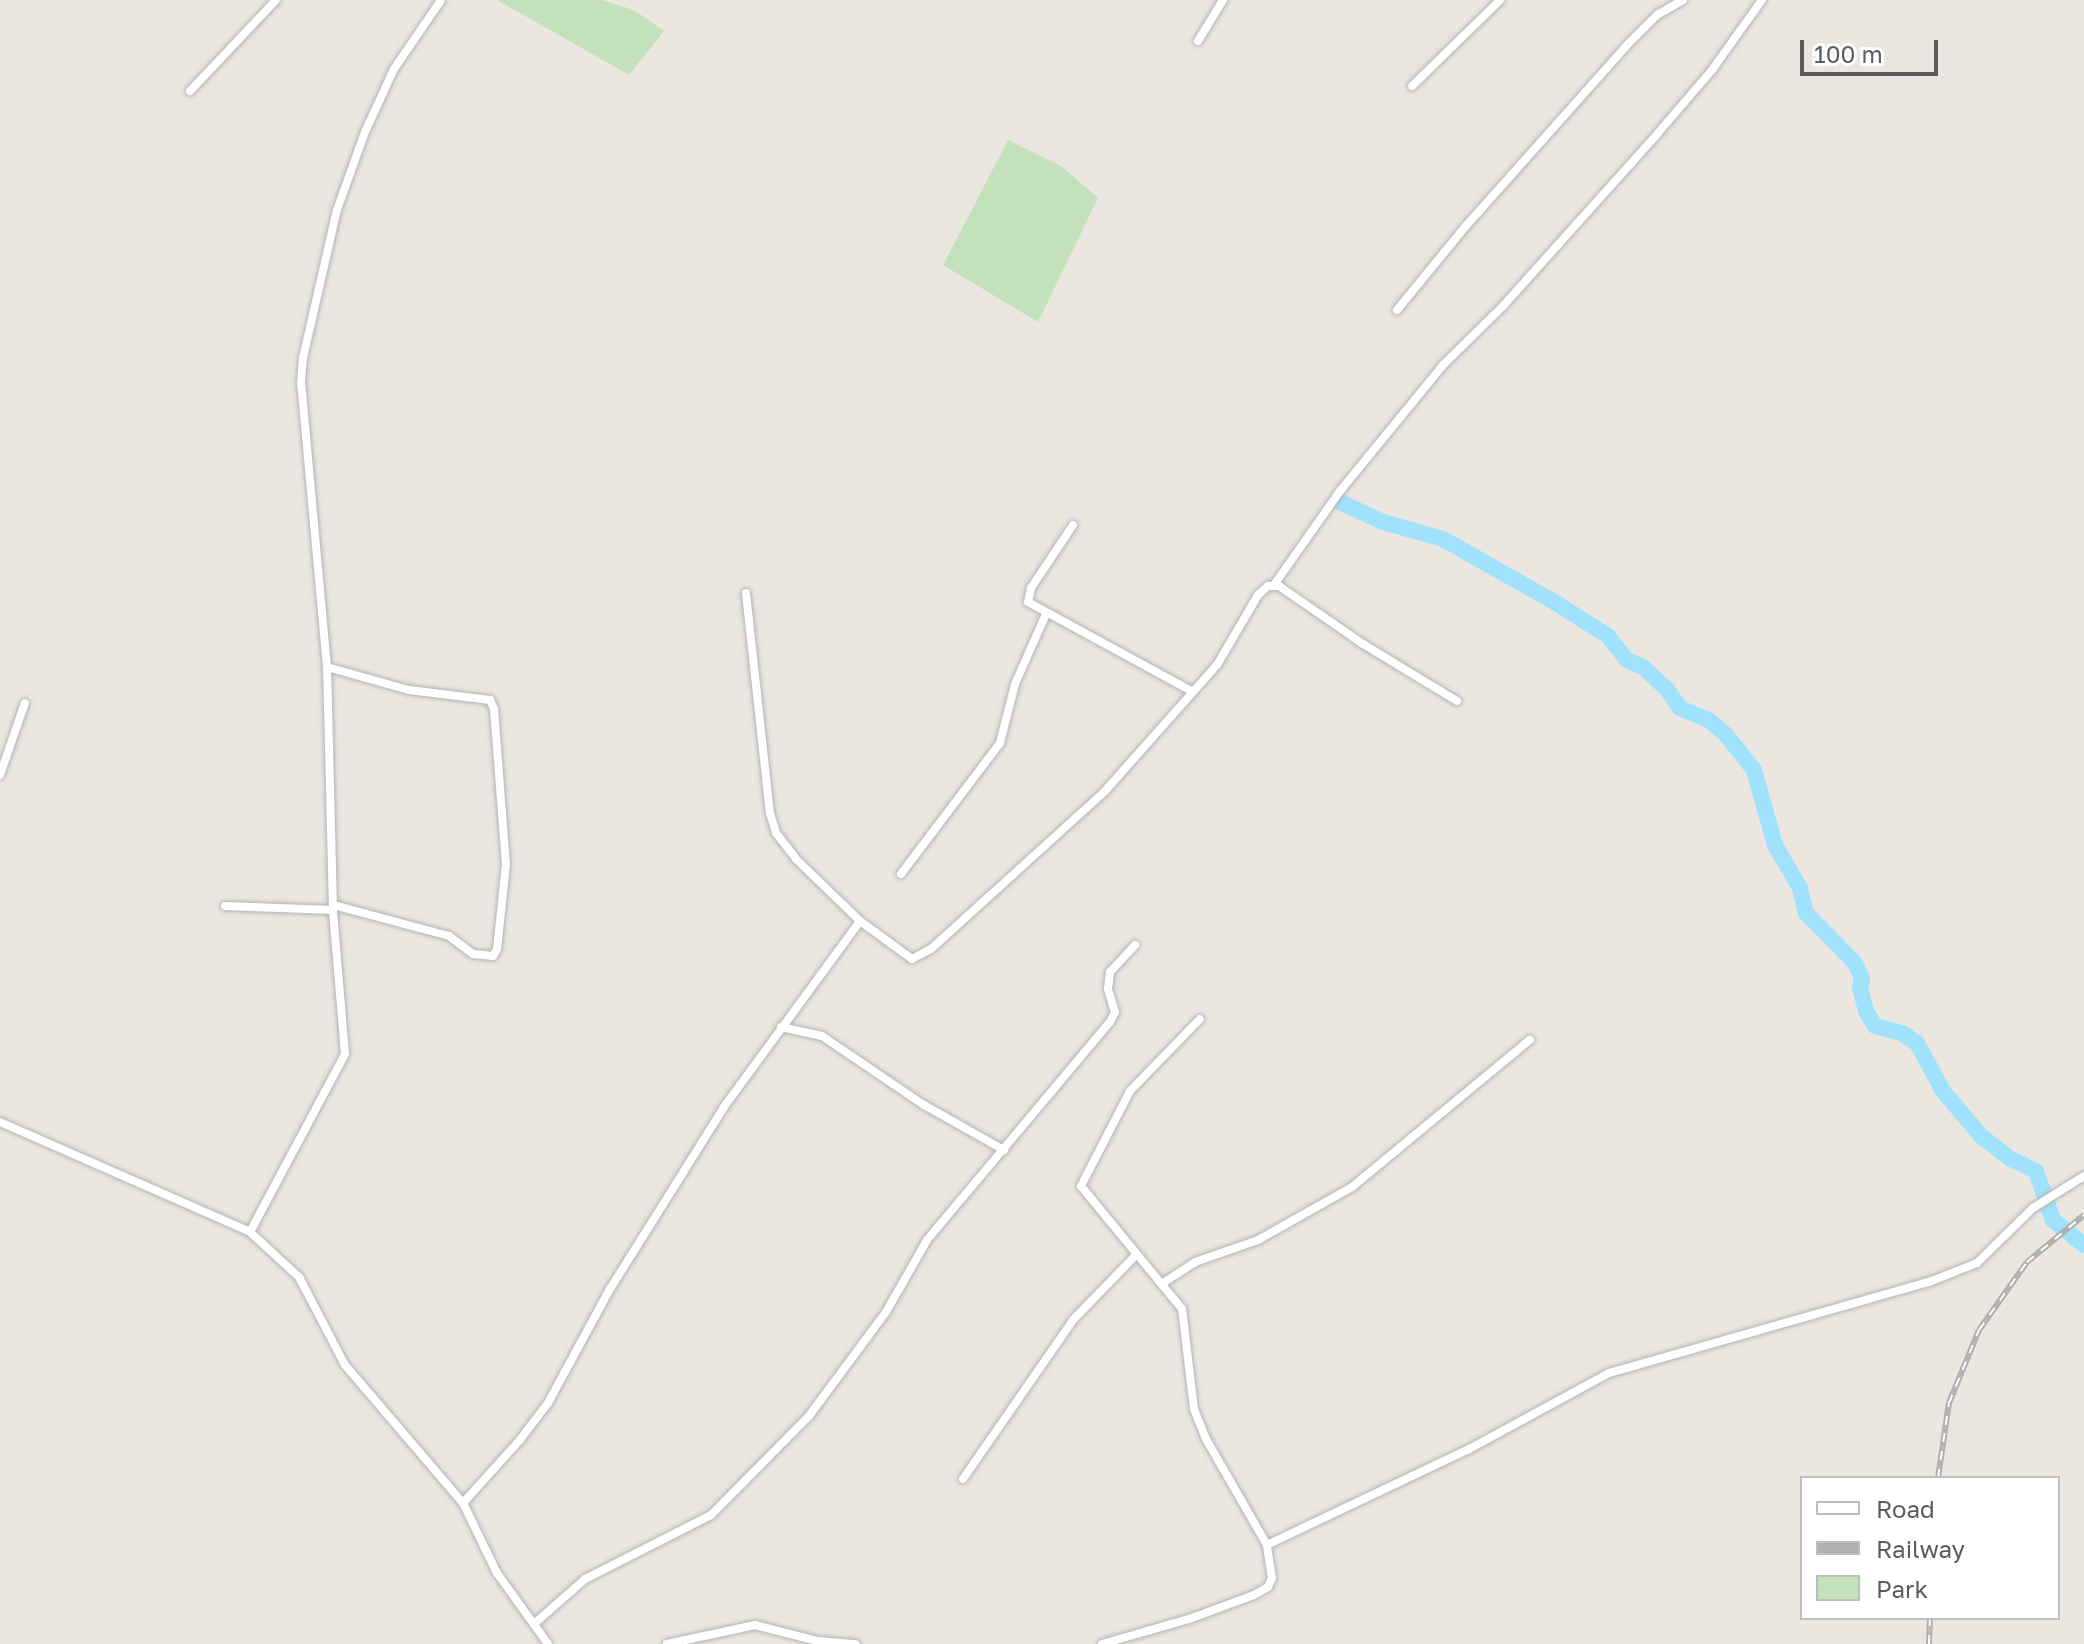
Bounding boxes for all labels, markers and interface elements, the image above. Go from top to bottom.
scale bar [1804,24,1942,74]
text: 100 m [1814,39,1883,68]
legend [1800,1476,2060,1620]
text: Road [1876,1494,1935,1523]
text: Railway [1876,1534,1965,1563]
text: Park [1876,1574,1928,1603]

